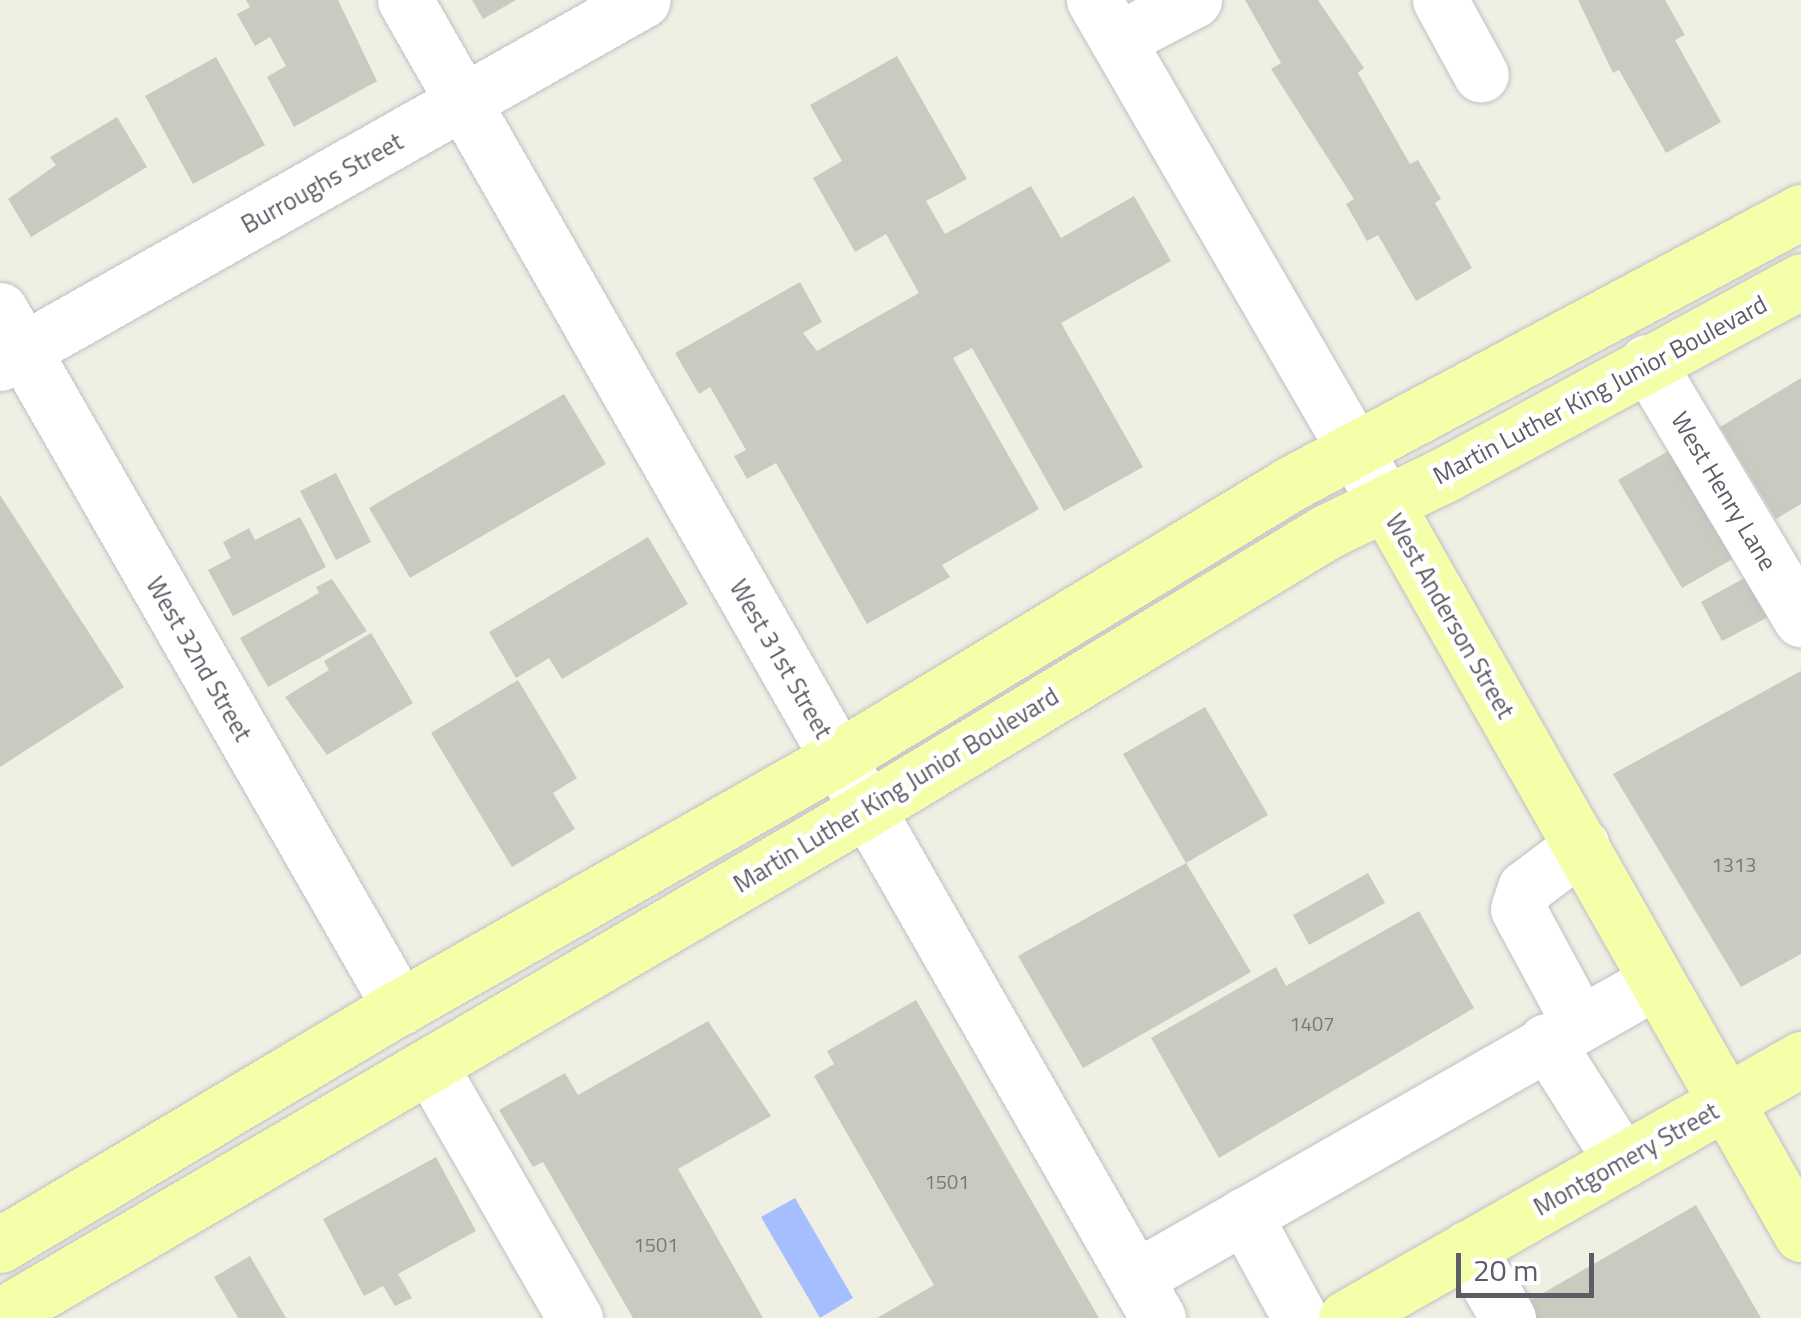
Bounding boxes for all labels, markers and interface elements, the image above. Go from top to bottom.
street label: Burroughs Street [236,126,408,240]
street label: Martin Luther King Junior Boulevard [1428,289,1772,491]
street label: West Henry Lane [1665,406,1783,576]
street label: West Anderson Street [1379,508,1521,724]
street label: West 32nd Street [140,571,258,747]
street label: West 31st Street [723,574,839,744]
street label: Martin Luther King Junior Boulevard [728,681,1064,899]
house number: 1313 [1712,852,1756,876]
house number: 1407 [1290,1011,1334,1035]
street label: Montgomery Street [1528,1096,1724,1222]
house number: 1501 [925,1169,969,1193]
house number: 1501 [634,1232,678,1256]
scale bar [1461,1233,1598,1295]
text: 20 m [1473,1247,1538,1293]

